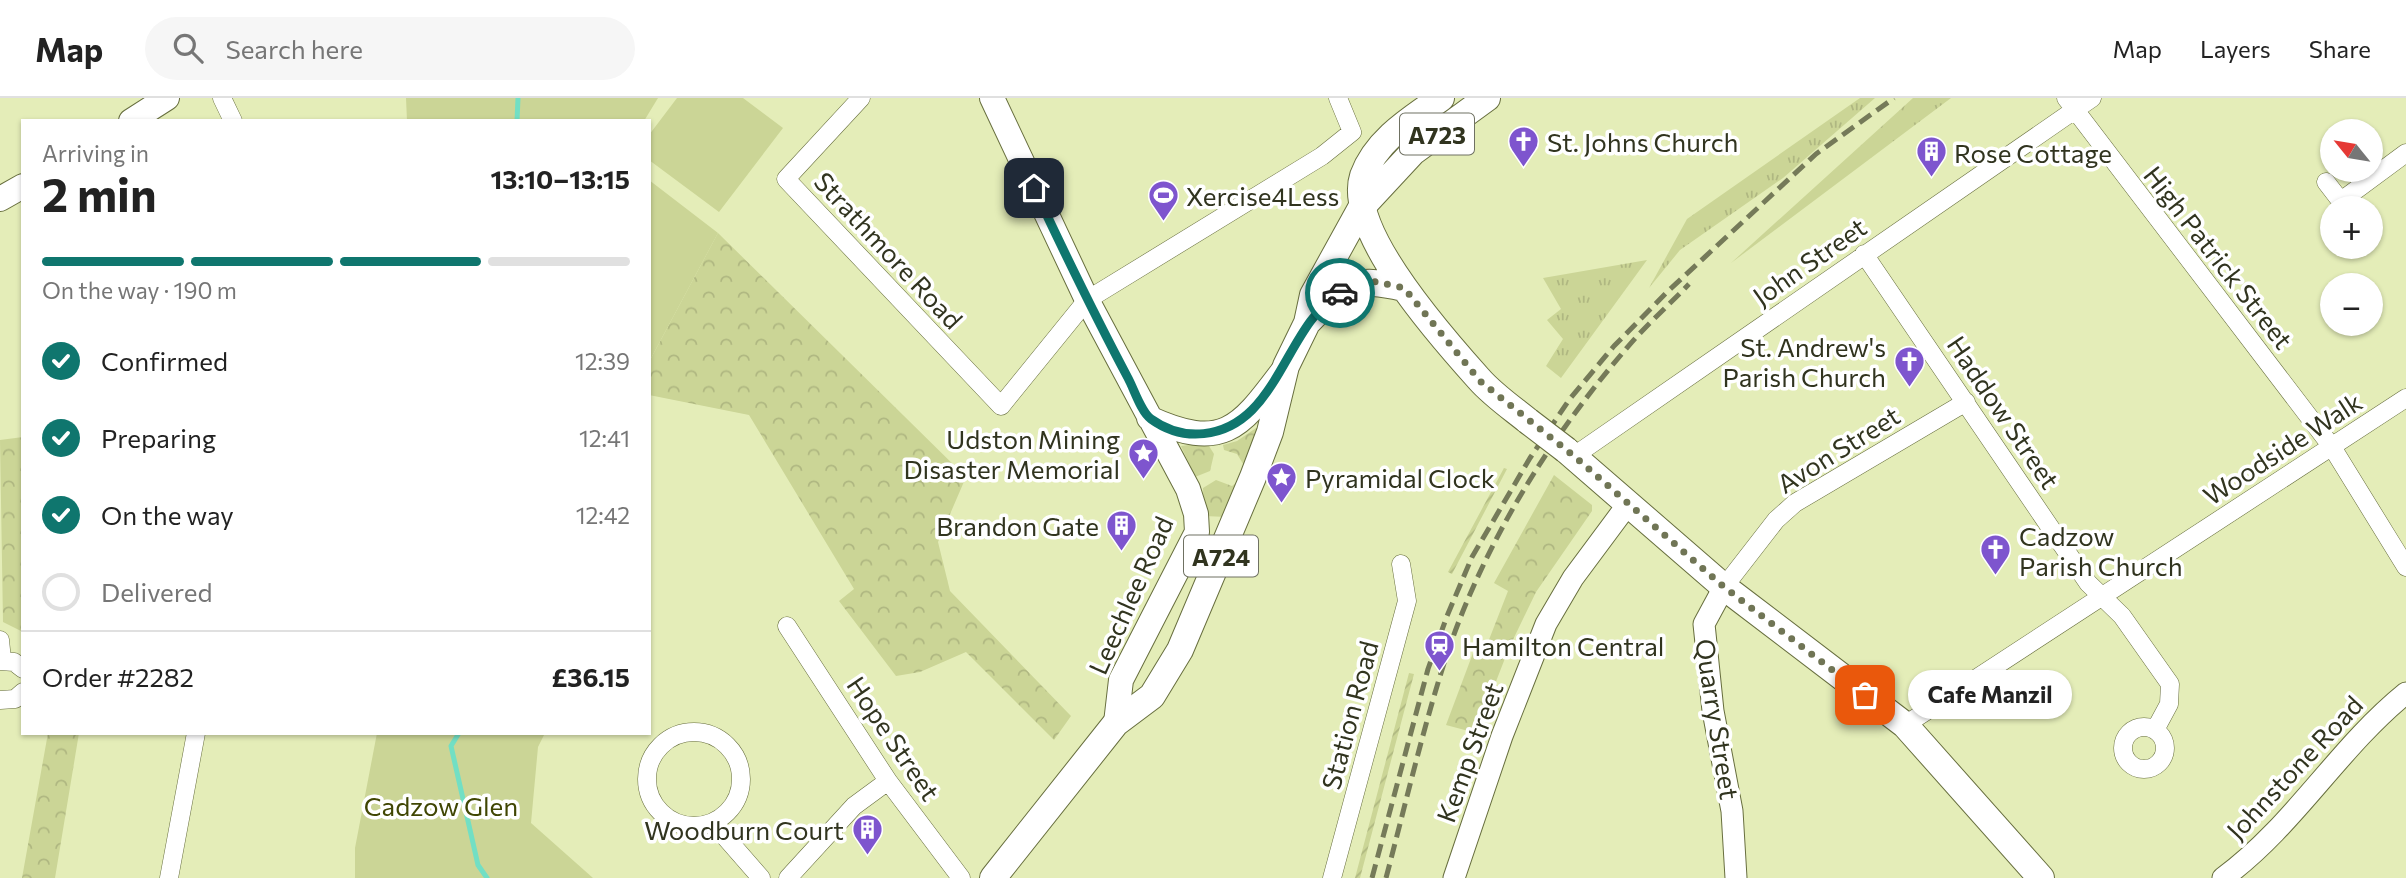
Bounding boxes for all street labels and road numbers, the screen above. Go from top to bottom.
road number: A723 [1400,114,1474,154]
street label: High Patrick Street [2138,160,2300,354]
street label: Strathmore Road [809,165,969,335]
street label: John Street [1746,211,1872,311]
street label: Haddow Street [1942,330,2066,494]
street label: Woodside Walk [2197,385,2367,511]
street label: Avon Street [1771,399,1905,499]
street label: Leechlee Road [1081,511,1179,679]
road number: A724 [1184,536,1258,576]
street label: Station Road [1314,637,1384,793]
street label: Quarry Street [1690,637,1746,801]
street label: Hope Street [841,670,947,806]
street label: Kemp Street [1429,678,1509,826]
street label: Johnstone Road [2220,689,2368,845]

